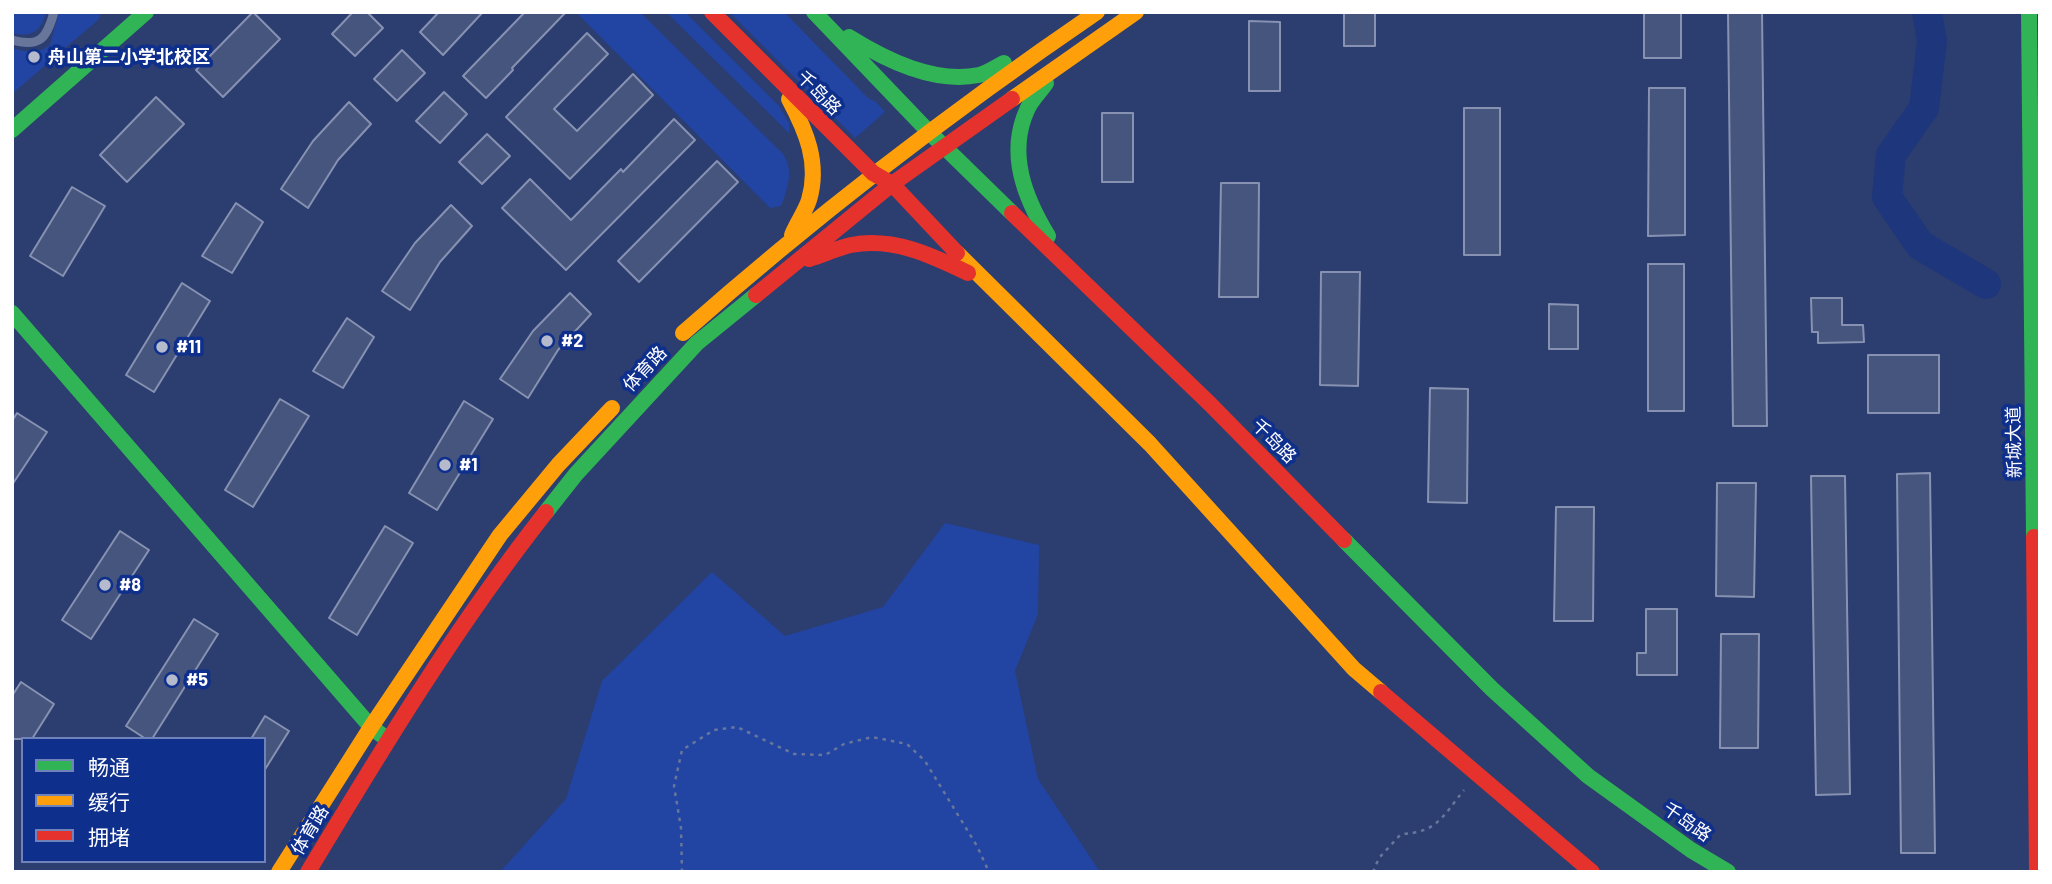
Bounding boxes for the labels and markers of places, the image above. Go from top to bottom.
place label: 舟山第二小学北校区 [48,46,210,68]
marker: 舟山第二小学北校区 [26,49,42,65]
place label: #2 [561,330,583,352]
marker: #2 [539,333,555,349]
place label: #11 [176,336,201,358]
marker: #11 [154,339,170,355]
place label: #1 [459,454,478,476]
marker: #1 [437,457,453,473]
place label: #8 [119,574,141,596]
marker: #8 [97,577,113,593]
place label: #5 [186,669,208,691]
marker: #5 [164,672,180,688]

